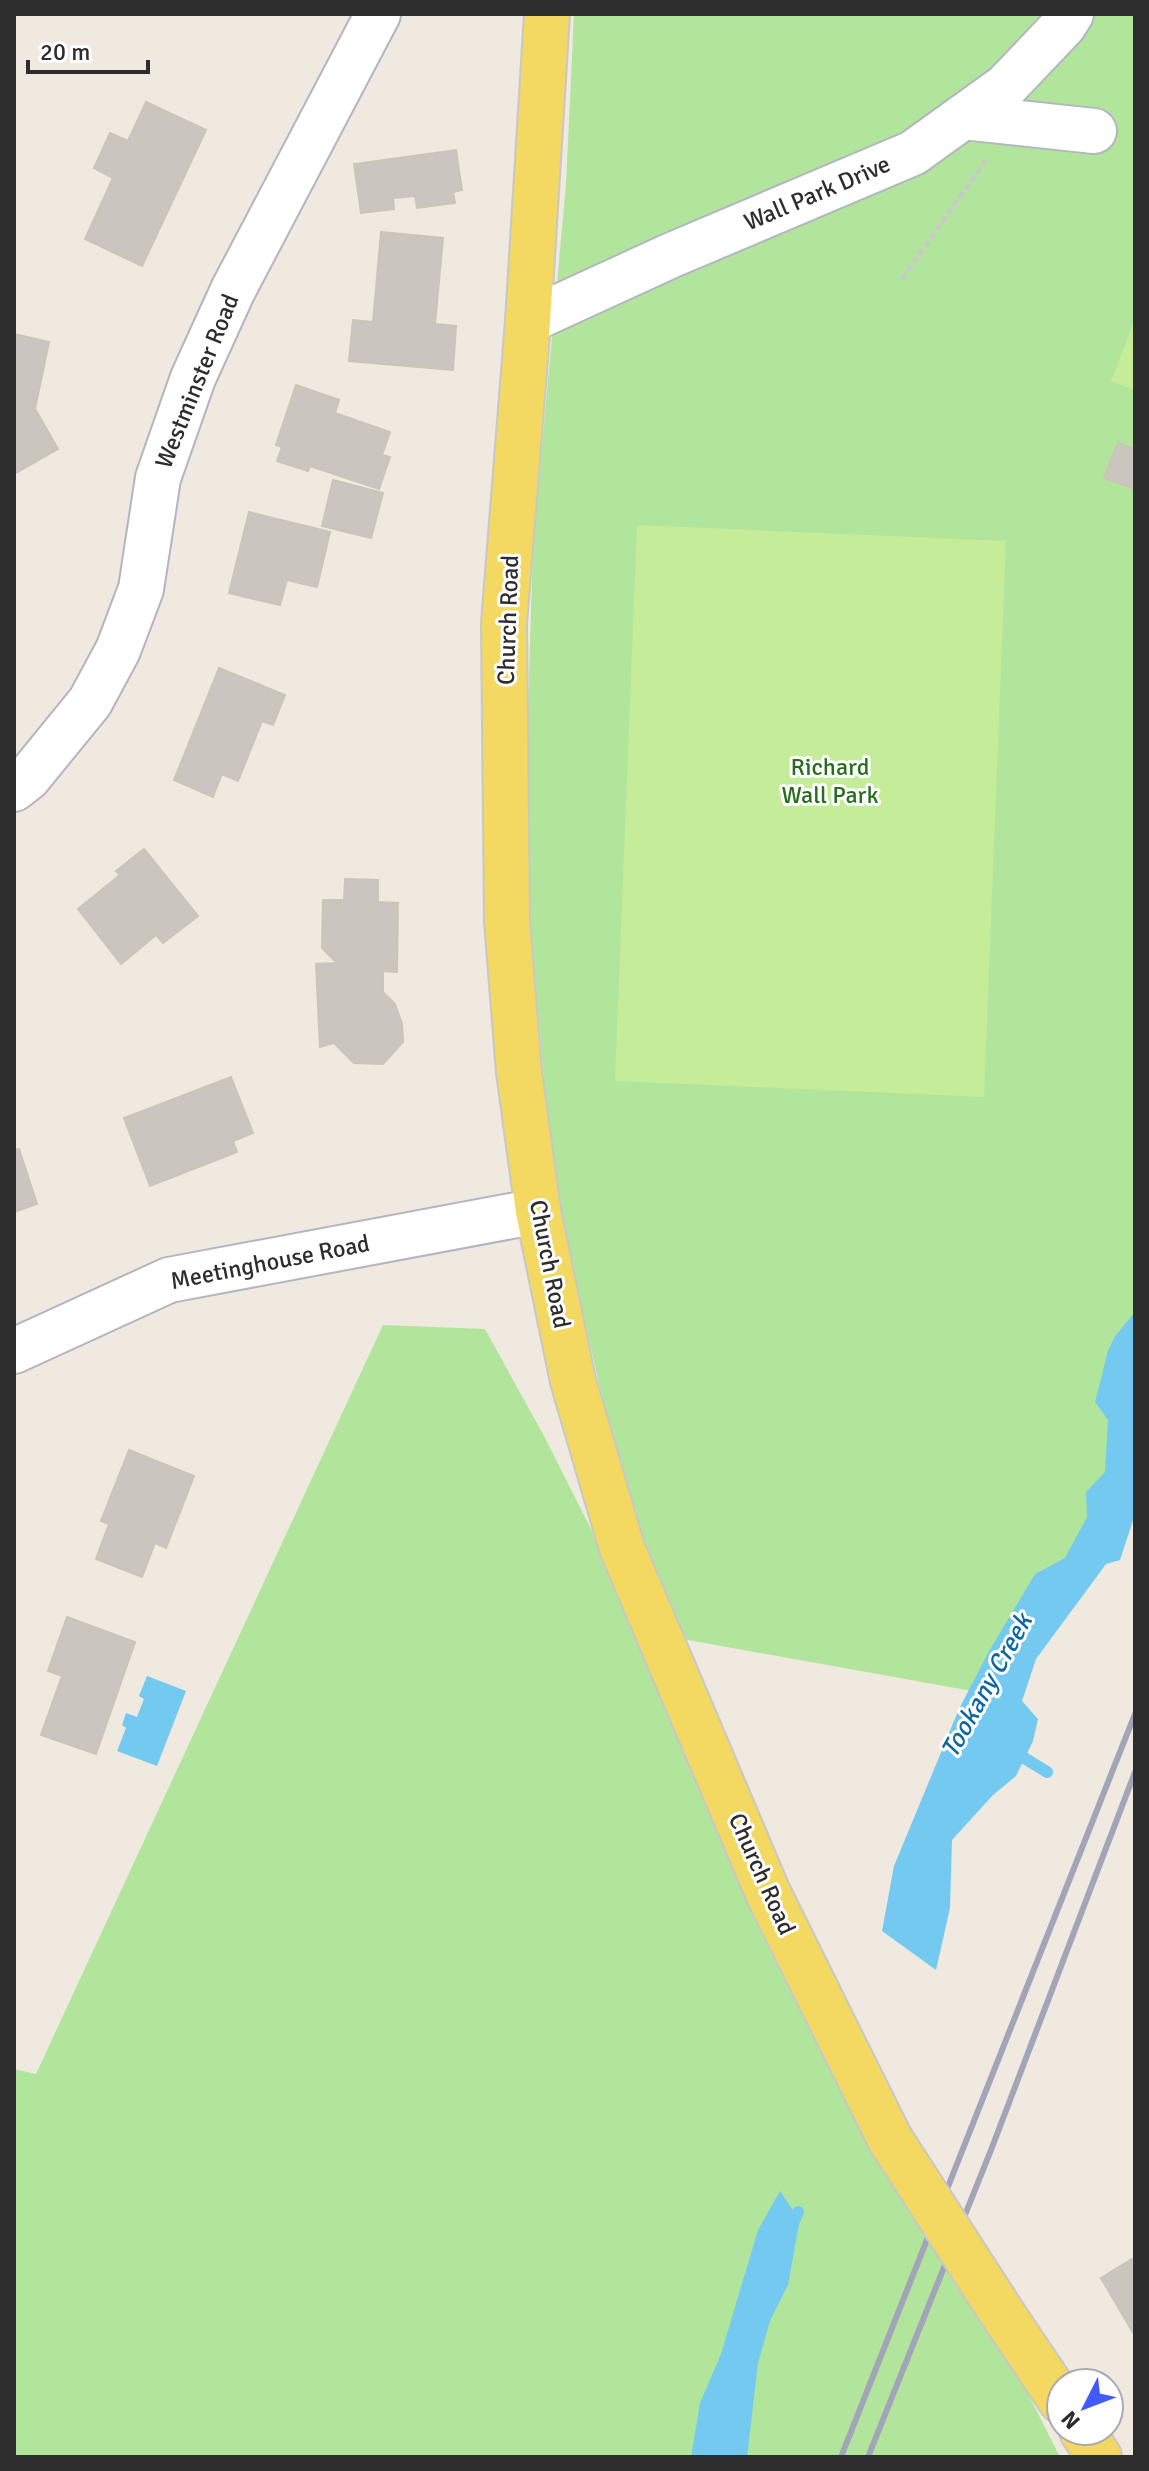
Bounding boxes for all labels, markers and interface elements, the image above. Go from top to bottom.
scale bar [28,24,148,74]
text: 20 m [40,37,90,67]
street label: Wall Park Drive [739,149,895,237]
street label: Westminster Road [148,289,246,473]
street label: Church Road [491,554,525,686]
park label: Richard Wall Park [782,752,878,810]
street label: Church Road [523,1197,577,1331]
street label: Meetinghouse Road [168,1228,372,1296]
water label: Tookany Creek [934,1607,1041,1763]
street label: Church Road [722,1808,802,1940]
north arrow [1045,2367,1125,2447]
text: N [1055,2405,1086,2435]

